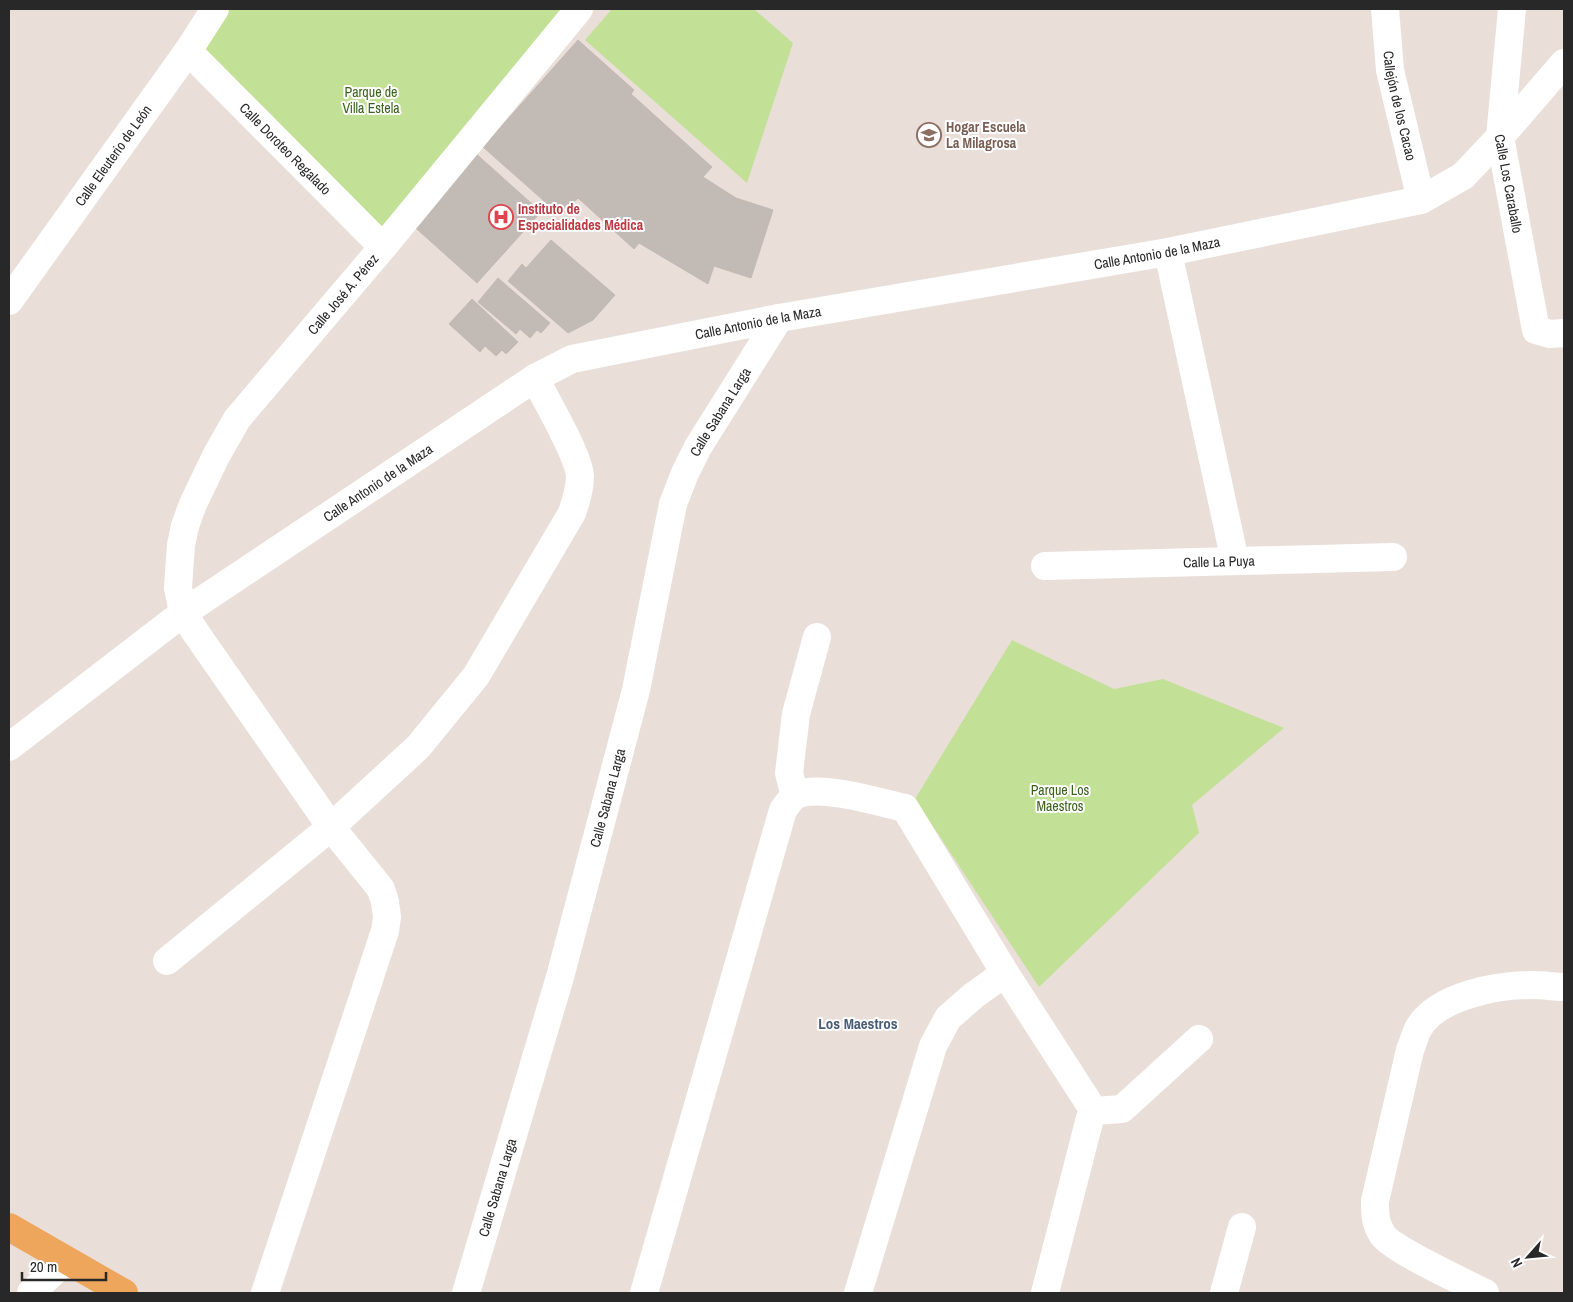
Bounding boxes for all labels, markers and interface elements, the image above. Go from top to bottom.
street label: Callejón de los Cacao [1379,50,1420,162]
park label: Parque de Villa Estela [342,83,400,117]
street label: Calle Doroteo Regalado [236,99,335,199]
street label: Calle Eleuterio de León [71,101,156,210]
place label: Hogar Escuela La Milagrosa [946,118,1026,152]
school or university icon: Hogar Escuela La Milagrosa [916,122,942,148]
street label: Calle Los Caraballo [1491,133,1527,235]
place label: Instituto de Especialidades Médica [518,200,644,234]
hospital icon: Instituto de Especialidades Médica [488,204,514,230]
street label: Calle Antonio de la Maza [1093,232,1222,273]
street label: Calle José A. Pérez [304,250,382,338]
street label: Calle Antonio de la Maza [693,302,823,343]
street label: Calle Sabana Larga [686,364,755,459]
street label: Calle Antonio de la Maza [320,440,437,526]
street label: Calle La Puya [1183,552,1256,571]
street label: Calle Sabana Larga [586,746,629,849]
park label: Parque Los Maestros [1031,781,1090,815]
district label: Los Maestros [818,1013,898,1034]
street label: Calle Sabana Larga [474,1136,521,1239]
north arrow [1503,1232,1553,1282]
scale bar [22,1250,106,1282]
text: N [1507,1255,1526,1271]
text: 20 m [30,1256,57,1277]

